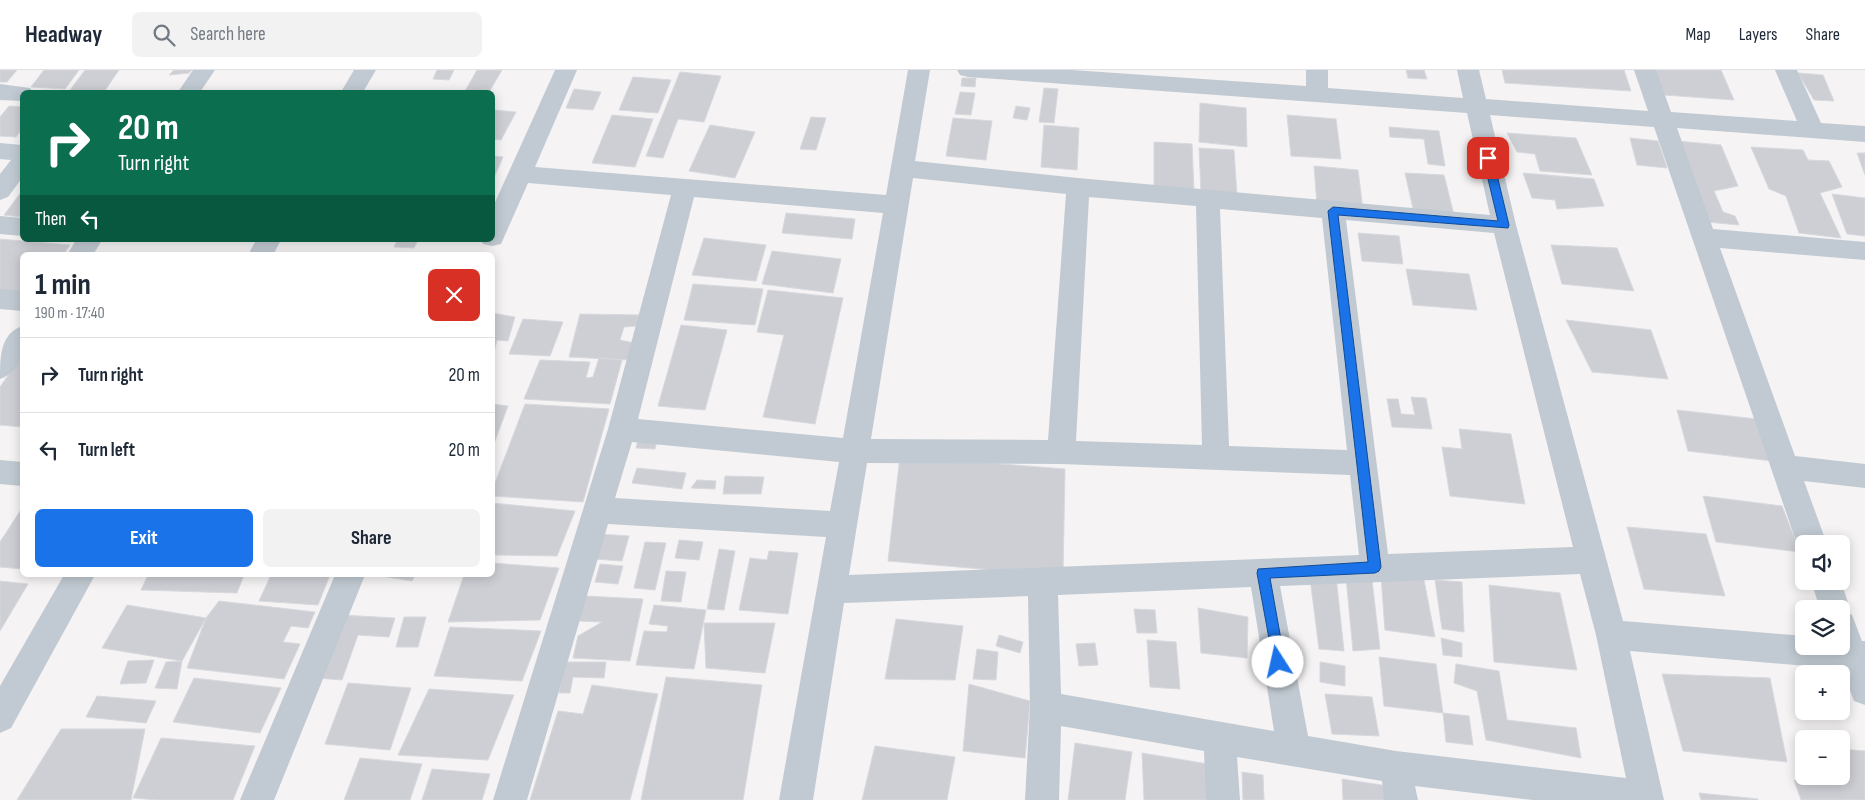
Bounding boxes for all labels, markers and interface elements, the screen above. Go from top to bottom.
search box [132,12,482,57]
text: Headway [25,20,102,49]
icon: search [150,21,178,49]
text: Search here [190,23,266,46]
text: Map [1686,24,1711,45]
text: Layers [1739,24,1778,45]
text: Share [1806,24,1840,45]
text: 20 m [118,107,179,150]
icon: right [35,110,100,175]
pin [1467,137,1509,179]
icon: arrive [1474,144,1502,172]
text: Turn right [118,150,189,177]
icon: left [76,205,104,233]
text: Then [35,208,66,231]
text: 1 min [35,267,91,303]
button: close [428,269,480,321]
text: 190 m · 17:40 [35,304,105,323]
icon: right [35,361,63,389]
text: Turn right [78,364,143,387]
text: 20 m [448,364,480,387]
icon: left [35,436,63,464]
text: Turn left [78,439,135,462]
text: 20 m [448,439,480,462]
button: Exit [35,509,253,567]
button: Share [263,509,480,567]
map controls [1795,535,1850,785]
button: sound [1795,535,1850,590]
button: layers [1795,600,1850,655]
position arrow [1251,635,1303,687]
button: + [1795,665,1850,720]
button: − [1795,730,1850,785]

